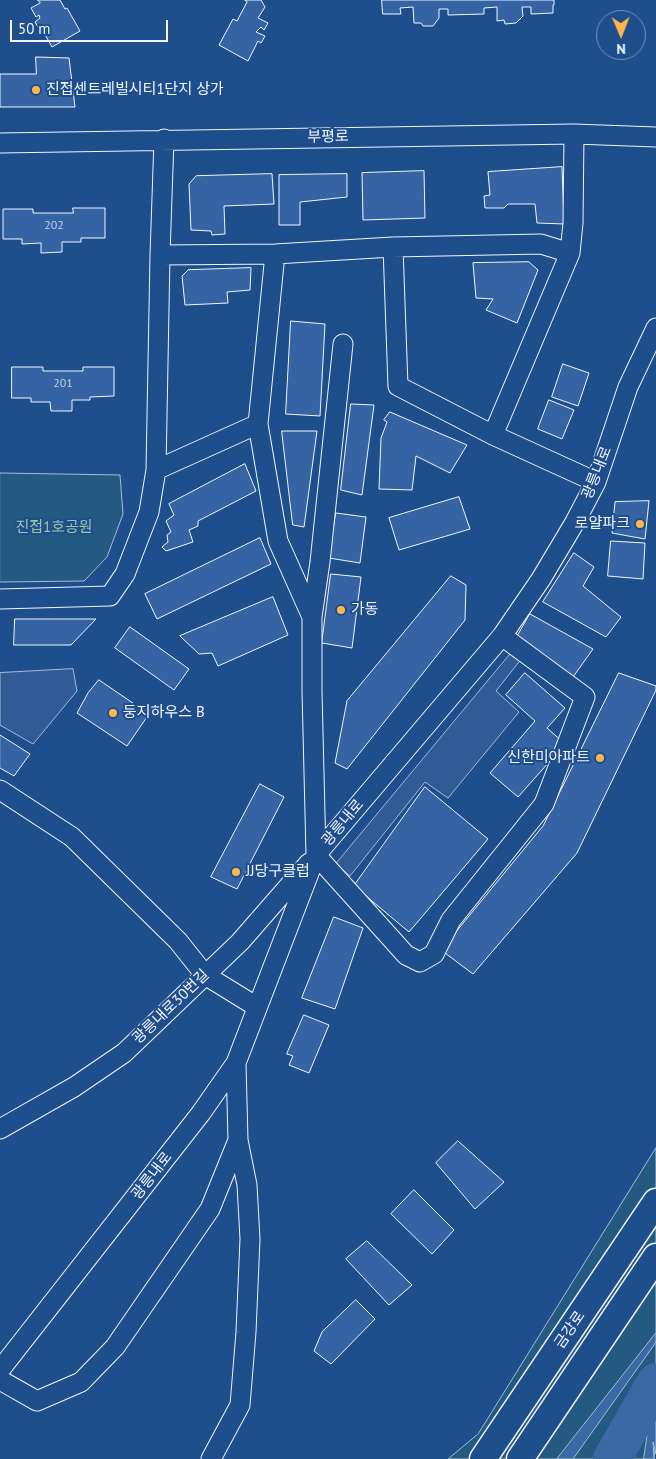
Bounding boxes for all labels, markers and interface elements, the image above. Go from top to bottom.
scale bar [12,10,170,42]
north arrow [596,10,646,60]
text: 50 m [18,19,51,38]
text: N [616,40,626,58]
place label: 진접센트레빌시티1단지 상가 [46,81,224,99]
marker: 진접센트레빌시티1단지 상가 [30,84,42,96]
street label: 부평로 [307,128,349,146]
house number: 202 [44,219,64,233]
house number: 201 [53,377,73,391]
street label: 광릉내로 [578,444,616,502]
place label: 로얄파크 [575,515,630,533]
marker: 로얄파크 [634,518,646,530]
park label: 진접1호공원 [15,519,93,537]
place label: 가동 [351,601,379,619]
marker: 가동 [335,604,347,616]
place label: 둥지하우스 B [123,704,205,722]
marker: 둥지하우스 B [107,707,119,719]
place label: 신한미아파트 [507,749,590,767]
marker: 신한미아파트 [594,752,606,764]
street label: 광릉내로 [318,796,368,850]
place label: JJ당구클럽 [246,863,310,881]
marker: JJ당구클럽 [230,866,242,878]
street label: 광릉내로30번길 [129,966,213,1048]
street label: 광릉내로 [128,1149,176,1203]
street label: 금강로 [551,1308,589,1352]

